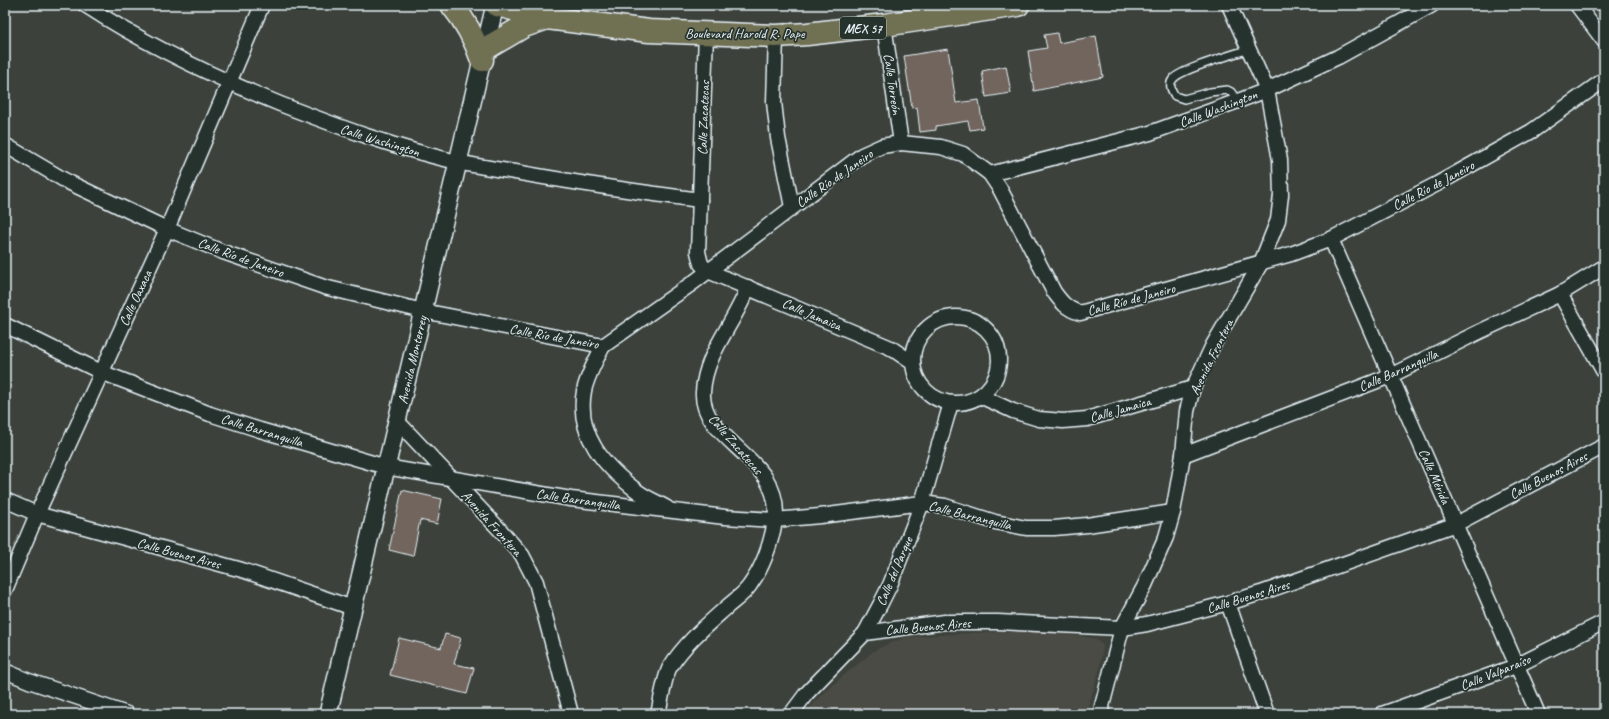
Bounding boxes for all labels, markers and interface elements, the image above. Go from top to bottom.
road number: MEX 57 [840,17,886,39]
street label: Boulevard Harold R. Pape [685,25,806,42]
street label: Calle Torreón [880,52,905,116]
street label: Calle Zacatecas [694,79,713,155]
street label: Calle Washington [1177,86,1260,131]
street label: Calle Washington [338,120,422,161]
street label: Calle Río de Janeiro [792,145,877,211]
street label: Calle Río de Janeiro [1389,156,1478,214]
street label: Calle Río de Janeiro [196,234,287,281]
street label: Calle Oaxaca [115,266,156,329]
street label: Calle Río de Janeiro [1085,279,1178,319]
street label: Calle Jamaica [780,294,845,335]
street label: Avenida Monterrey [394,313,431,406]
street label: Avenida Frontera [1186,315,1238,398]
street label: Calle Río de Janeiro [508,320,601,353]
street label: Calle Barranquilla [1356,345,1441,395]
street label: Calle Jamaica [1088,392,1154,426]
street label: Calle Barranquilla [219,410,306,451]
street label: Calle Zacatecas [705,411,767,479]
street label: Calle Mérida [1415,446,1455,508]
street label: Calle Buenos Aires [1506,447,1591,503]
street label: Calle Barranquilla [535,485,622,514]
street label: Avenida Frontera [458,487,526,560]
street label: Calle Barranquilla [927,497,1014,534]
street label: Calle del Parque [872,533,917,608]
street label: Calle Buenos Aires [135,534,224,573]
street label: Calle Buenos Aires [1205,575,1293,617]
street label: Calle Buenos Aires [885,614,973,639]
street label: Calle Valparaíso [1458,650,1534,694]

